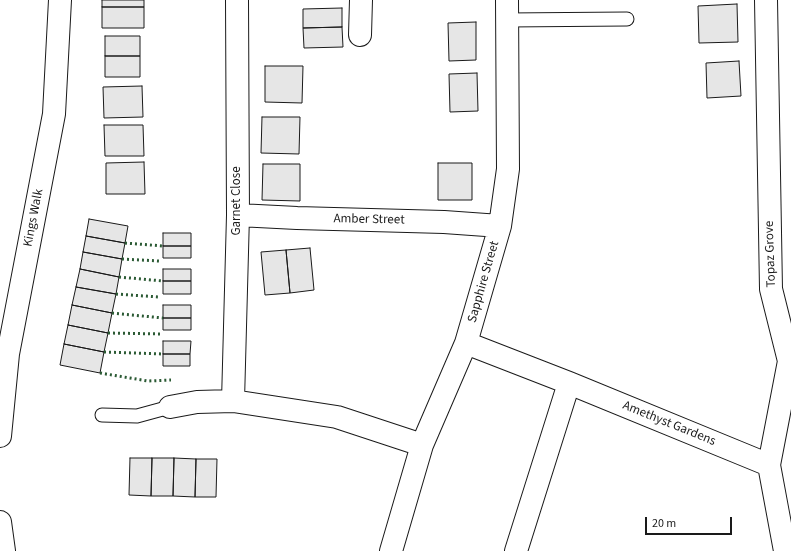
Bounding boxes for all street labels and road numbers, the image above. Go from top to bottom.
street label: Garnet Close [229,166,245,236]
street label: Kings Walk [21,188,47,248]
street label: Amber Street [333,212,405,228]
street label: Topaz Grove [762,220,780,288]
street label: Sapphire Street [465,239,503,325]
street label: Amethyst Gardens [620,398,718,450]

